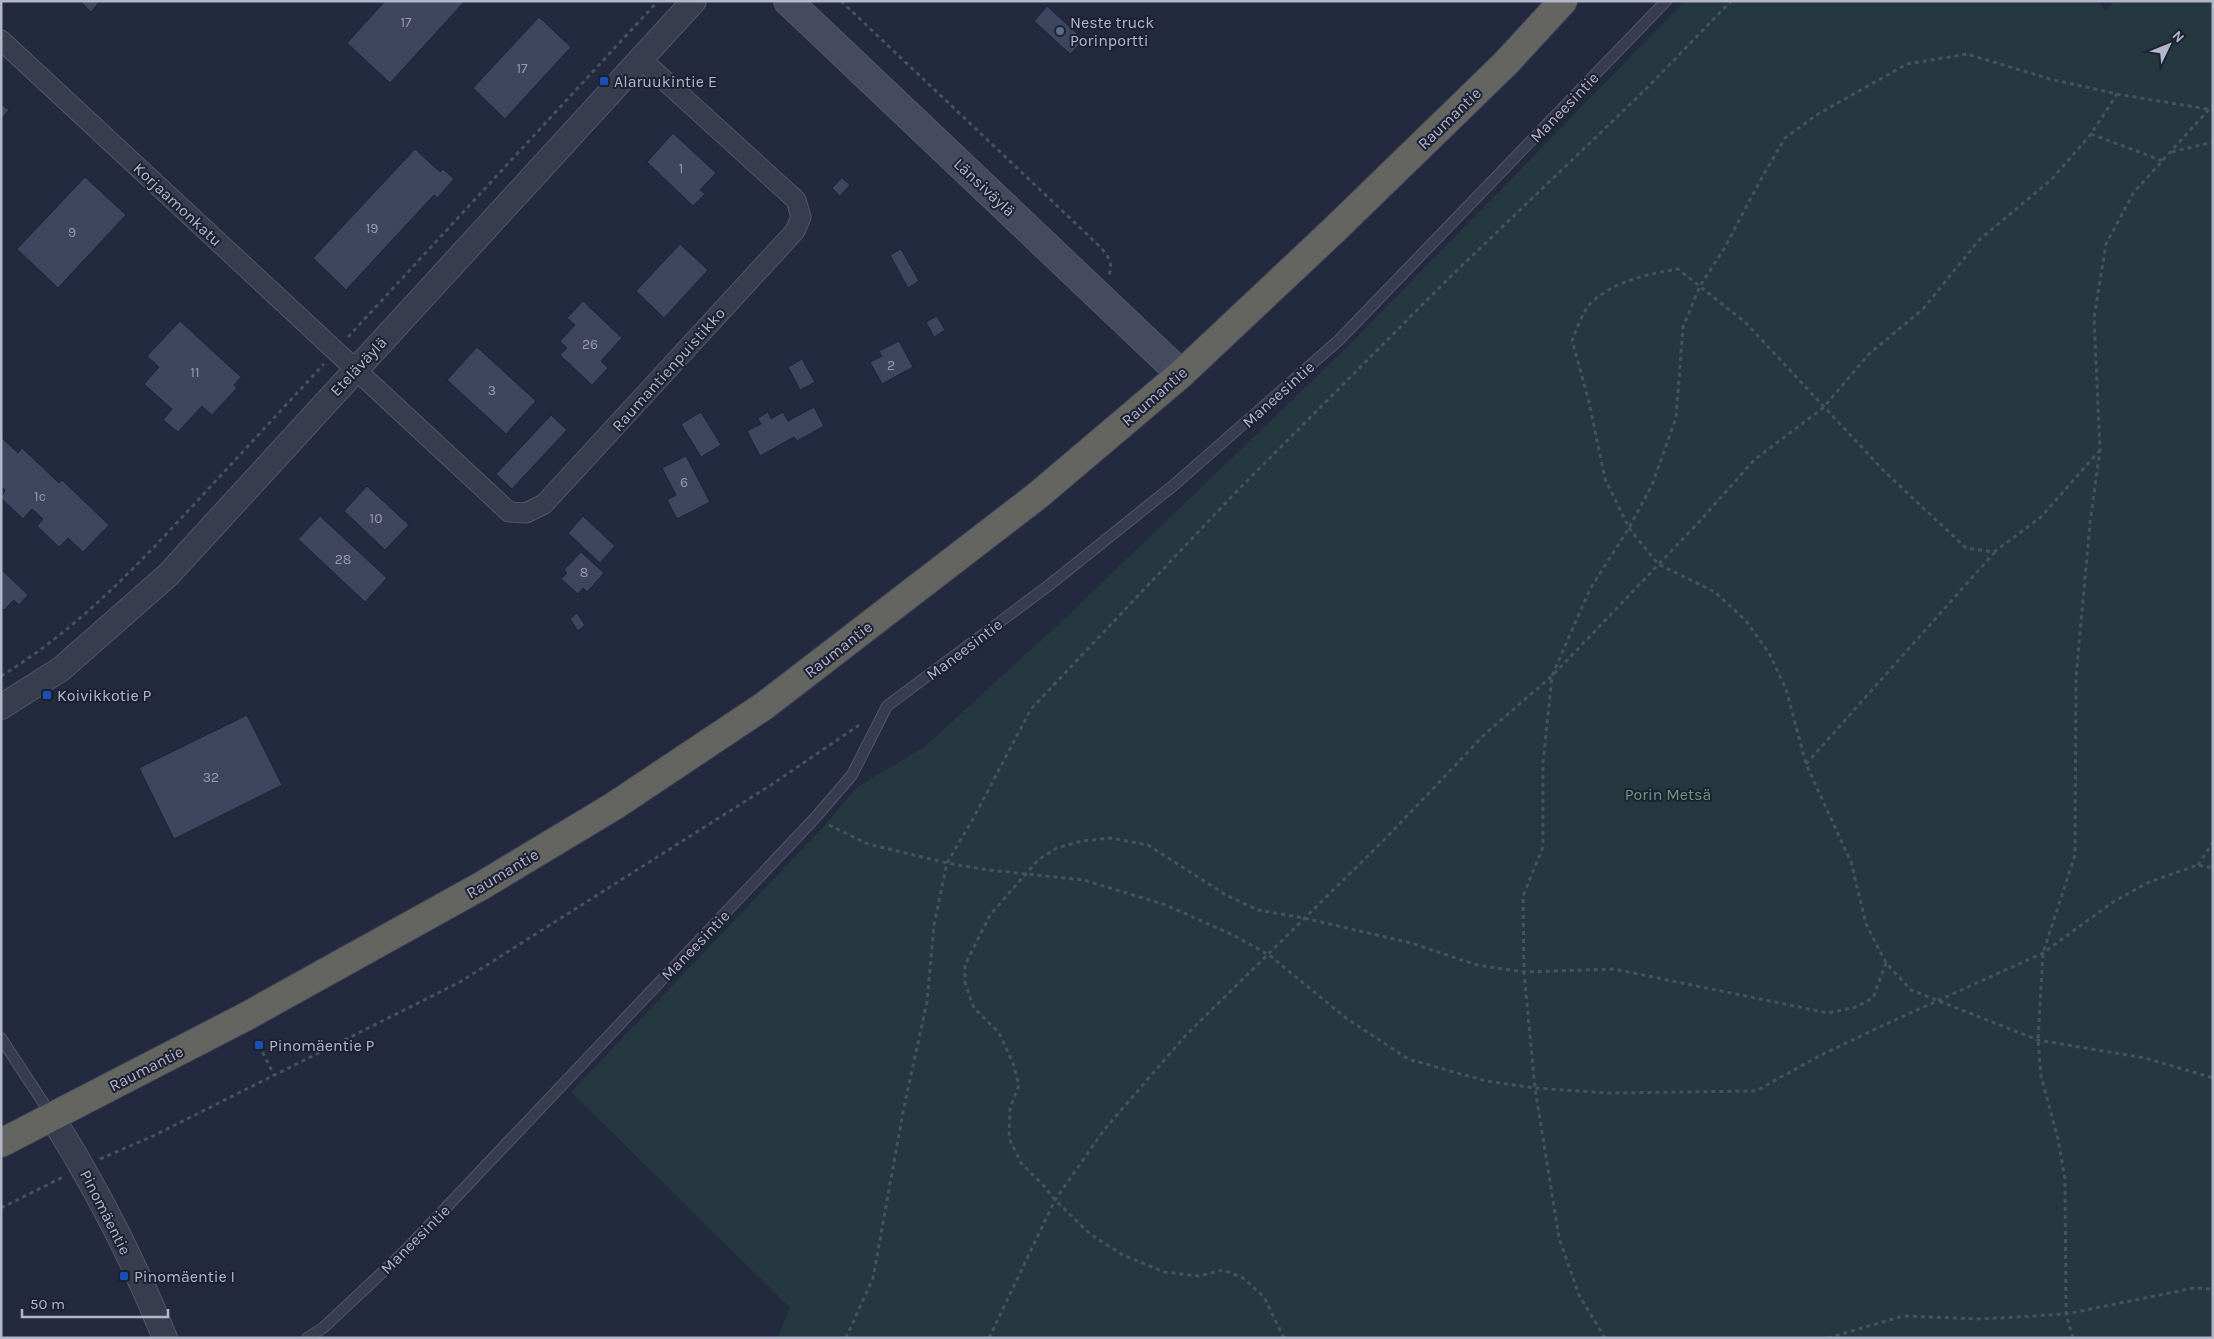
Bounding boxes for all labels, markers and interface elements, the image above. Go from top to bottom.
place label: Neste truck Porinportti [1070,13,1154,50]
house number: 17 [400,14,412,31]
north arrow [2144,20,2194,70]
marker: Neste truck Porinportti [1054,25,1066,37]
text: N [2168,27,2188,46]
house number: 17 [516,60,528,77]
street label: Maneesintie [1526,68,1603,146]
place label: Alaruukintie E [614,72,717,91]
marker: Alaruukintie E [598,75,610,87]
street label: Raumantie [1414,83,1485,153]
street label: Länsiväylä [950,154,1019,220]
street label: Korjaamonkatu [130,159,226,250]
house number: 1 [679,160,683,177]
house number: 19 [366,220,378,237]
house number: 9 [68,224,76,241]
street label: Raumantienpuistikko [608,303,729,435]
street label: Eteläväylä [326,333,391,400]
house number: 26 [582,336,598,353]
house number: 2 [887,357,895,374]
street label: Maneesintie [1238,357,1318,432]
street label: Raumantie [1118,363,1191,430]
house number: 11 [190,364,200,381]
house number: 3 [488,382,496,399]
house number: 6 [680,474,688,491]
house number: 1c [34,488,46,505]
house number: 10 [370,510,382,527]
house number: 28 [335,551,351,568]
house number: 8 [580,564,588,581]
street label: Maneesintie [923,615,1006,684]
street label: Raumantie [801,617,876,682]
place label: Koivikkotie P [57,686,152,705]
marker: Koivikkotie P [41,689,53,701]
house number: 32 [203,769,219,786]
park label: Porin Metsä [1625,785,1711,804]
street label: Raumantie [463,844,542,902]
street label: Maneesintie [657,906,734,984]
place label: Pinomäentie P [269,1036,374,1055]
marker: Pinomäentie P [253,1039,265,1051]
street label: Raumantie [106,1042,187,1095]
street label: Pinomäentie [76,1167,135,1258]
street label: Maneesintie [377,1201,454,1278]
place label: Pinomäentie I [134,1267,235,1286]
marker: Pinomäentie I [118,1270,130,1282]
scale bar [22,1286,169,1318]
text: 50 m [30,1295,65,1313]

